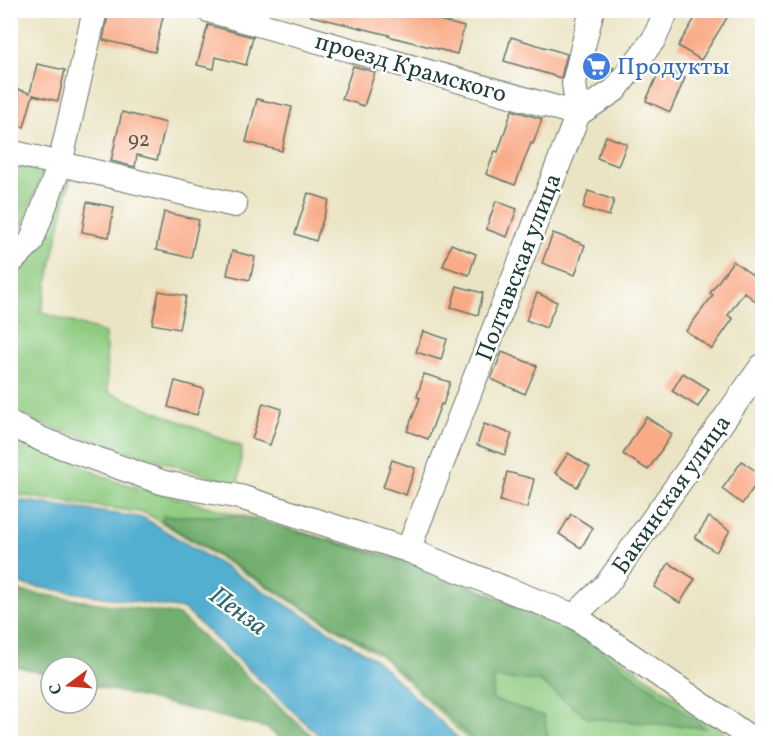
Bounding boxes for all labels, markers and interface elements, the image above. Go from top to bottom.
street label: проезд Крамского [311,25,510,113]
supermarket icon: Продукты [580,50,612,82]
place label: Продукты [617,51,729,85]
house number: 92 [128,126,150,155]
street label: Полтавская улица [468,169,571,367]
street label: Бакинская улица [605,409,740,582]
water label: Пенза [201,578,274,645]
north arrow [39,655,99,715]
text: С [45,681,68,697]

